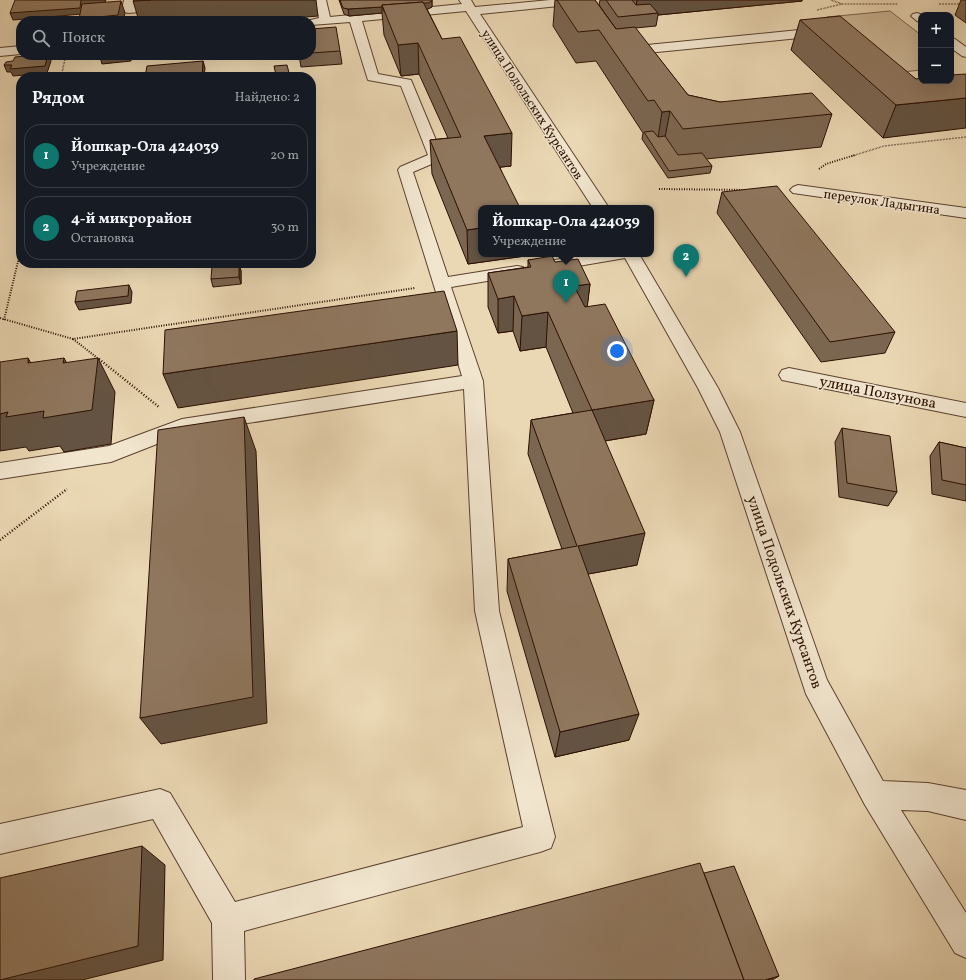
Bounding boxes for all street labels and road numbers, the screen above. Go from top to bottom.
street label: улица Подольских Курсантов [476,27,587,184]
street label: переулок Ладыгина [822,186,941,220]
street label: улица Ползунова [818,372,938,415]
street label: улица Подольских Курсантов [741,493,826,692]

